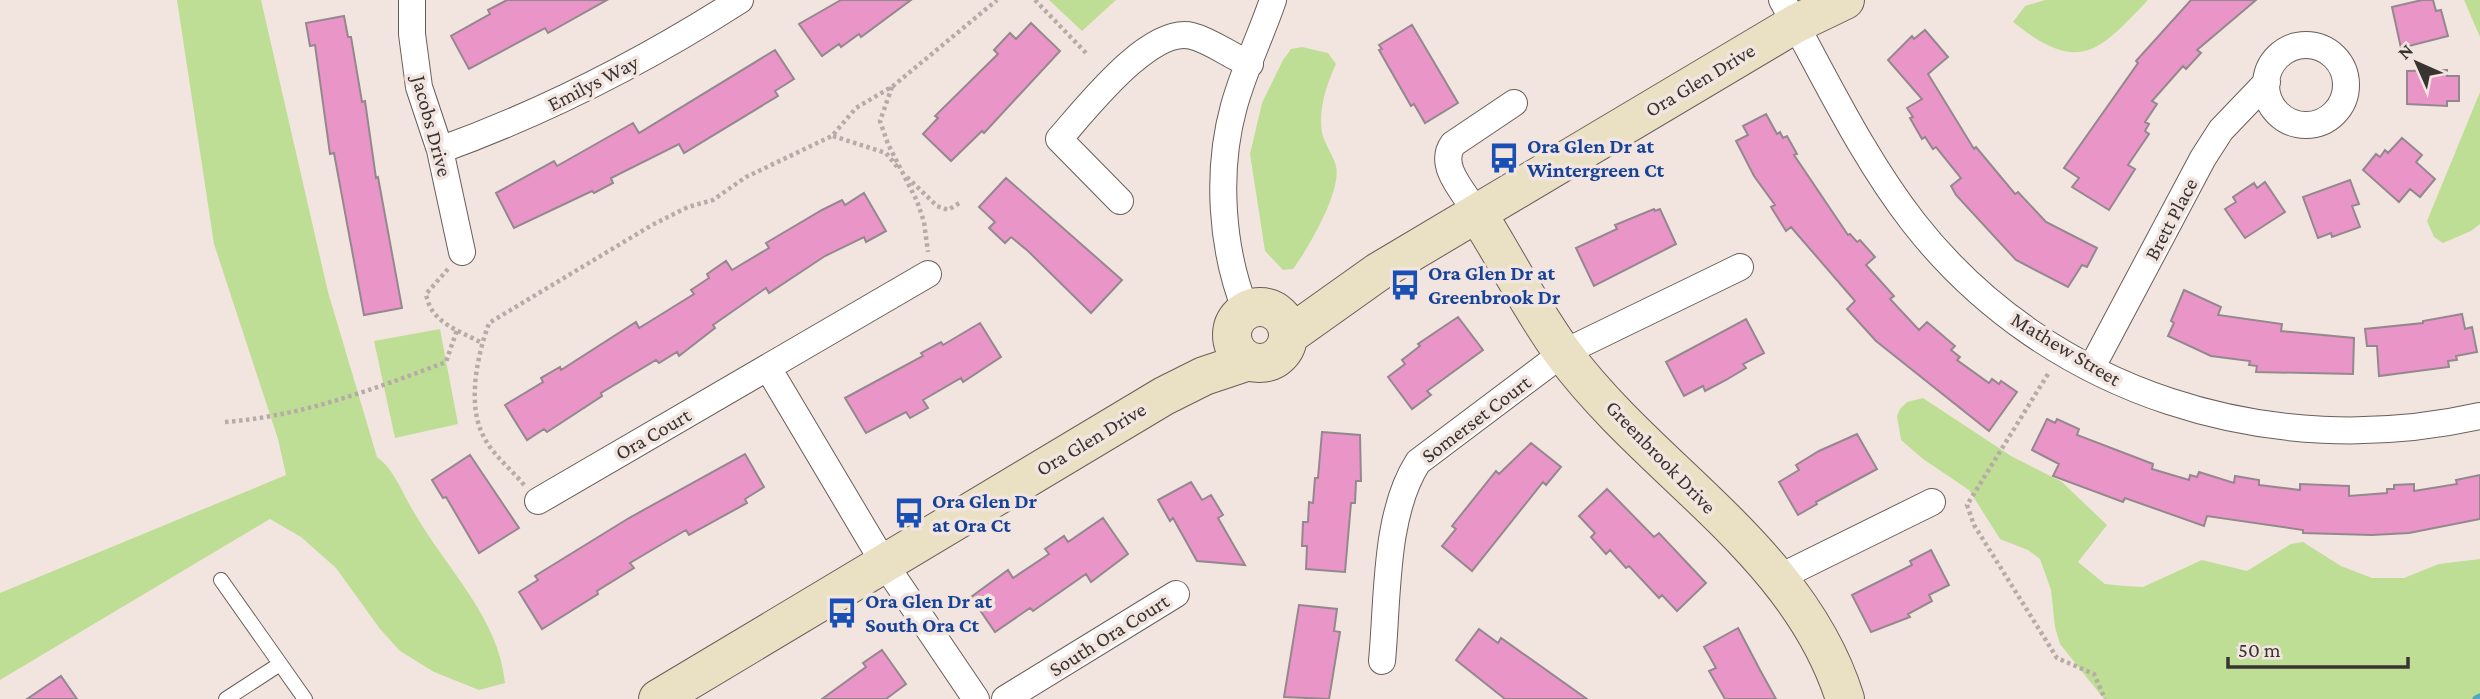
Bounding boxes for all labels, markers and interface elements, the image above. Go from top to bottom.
north arrow [2382,28,2452,98]
street label: Ora Glen Drive [1641,38,1759,122]
text: N [2393,39,2417,63]
street label: Emilys Way [544,50,643,116]
street label: Jacobs Drive [406,71,457,179]
place label: Ora Glen Dr at Wintergreen Ct [1526,134,1665,182]
bus stop icon: Ora Glen Dr at Wintergreen Ct [1487,141,1521,175]
street label: Brett Place [2139,174,2203,264]
place label: Ora Glen Dr at Greenbrook Dr [1428,261,1561,309]
bus stop icon: Ora Glen Dr at Greenbrook Dr [1388,268,1422,302]
street label: Mathew Street [2007,307,2126,392]
street label: Somerset Court [1417,370,1536,468]
street label: Greenbrook Drive [1601,395,1721,519]
street label: Ora Glen Drive [1032,397,1150,481]
street label: Ora Court [611,402,696,465]
place label: Ora Glen Dr at Ora Ct [932,489,1038,537]
bus stop icon: Ora Glen Dr at Ora Ct [892,496,926,530]
street label: South Ora Court [1045,588,1174,681]
place label: Ora Glen Dr at South Ora Ct [865,589,992,637]
bus stop icon: Ora Glen Dr at South Ora Ct [825,596,859,630]
scale bar [2228,626,2408,670]
text: 50 m [2238,638,2281,662]

